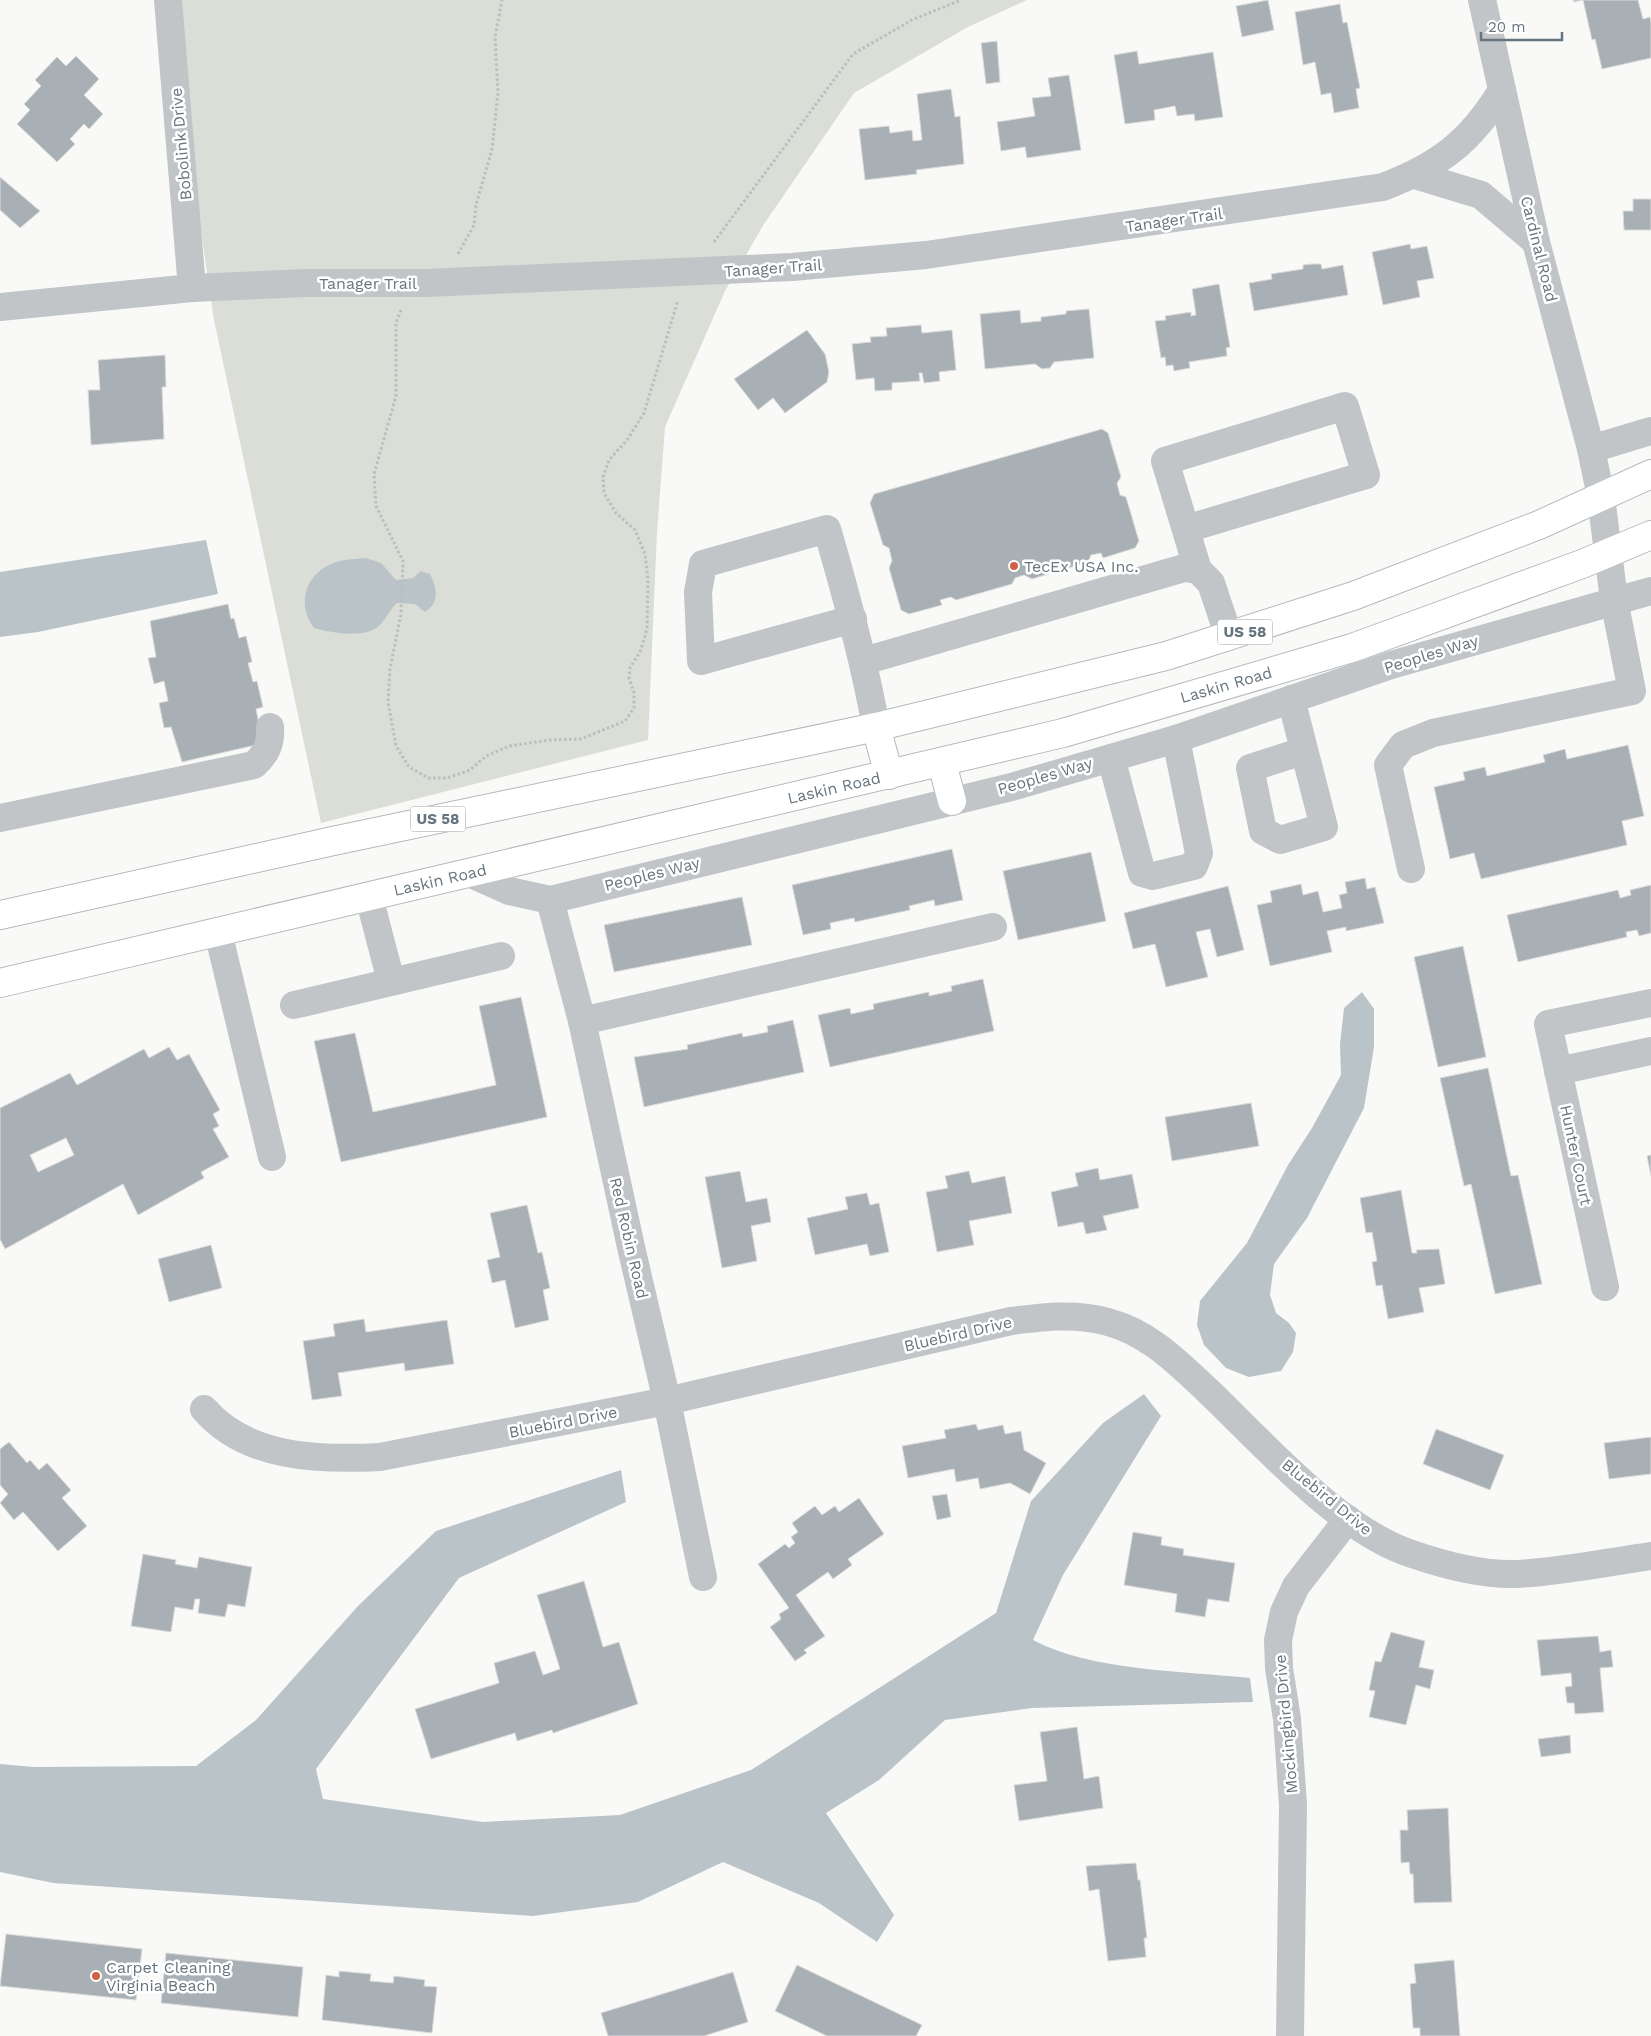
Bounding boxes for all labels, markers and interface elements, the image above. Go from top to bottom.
scale bar [1481,10,1562,42]
text: 20 m [1488,18,1526,36]
street label: Bobolink Drive [167,87,195,201]
street label: Cardinal Road [1517,194,1561,304]
street label: Tanager Trail [1124,204,1224,236]
street label: Tanager Trail [723,255,823,281]
street label: Tanager Trail [319,274,417,293]
place label: TecEx USA Inc. [1024,557,1139,576]
marker: TecEx USA Inc. [1008,560,1020,572]
road number: US 58 [1218,620,1272,644]
street label: Peoples Way [1382,630,1481,677]
street label: Laskin Road [1178,663,1274,707]
street label: Peoples Way [995,753,1095,799]
street label: Laskin Road [786,768,882,808]
road number: US 58 [410,806,466,832]
street label: Peoples Way [602,853,702,895]
street label: Laskin Road [392,860,488,900]
street label: Hunter Court [1556,1103,1596,1207]
street label: Red Robin Road [606,1176,652,1300]
street label: Bluebird Drive [902,1312,1014,1356]
street label: Bluebird Drive [507,1402,619,1442]
street label: Bluebird Drive [1278,1455,1376,1539]
street label: Mockingbird Drive [1270,1654,1302,1794]
place label: Carpet Cleaning Virginia Beach [106,1958,231,1995]
marker: Carpet Cleaning Virginia Beach [90,1970,102,1982]

